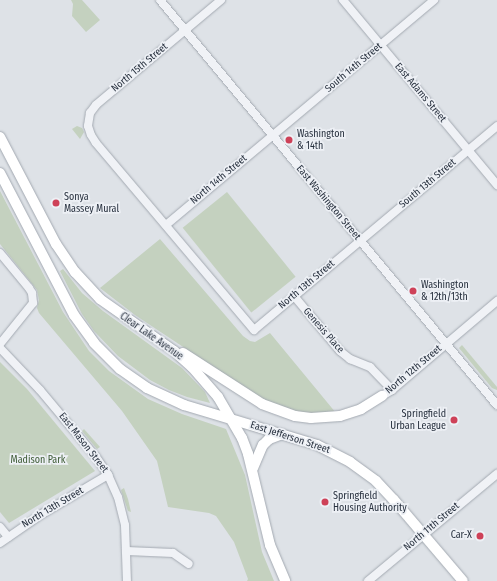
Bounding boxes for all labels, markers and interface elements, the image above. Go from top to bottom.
street label: North 15th Street [109,41,171,95]
street label: South 14th Street [323,41,385,95]
street label: East Adams Street [392,61,448,125]
place label: Washington & 14th [297,128,345,152]
marker: Washington & 14th [284,135,294,145]
street label: North 14th Street [188,153,250,207]
street label: South 13th Street [397,157,459,211]
street label: East Washington Street [293,163,363,243]
place label: Sonya Massey Mural [64,191,119,214]
marker: Sonya Massey Mural [51,198,61,208]
street label: North 13th Street [276,258,338,312]
place label: Washington & 12th/13th [421,279,469,302]
marker: Washington & 12th/13th [408,286,418,296]
street label: Genesis Place [300,306,346,356]
street label: Clear Lake Avenue [117,311,185,363]
street label: North 12th Street [384,343,444,397]
place label: Springfield Urban League [390,408,446,432]
street label: East Mason Street [56,411,110,475]
marker: Springfield Urban League [449,415,459,425]
street label: East Jefferson Street [249,419,331,457]
park label: Madison Park [11,455,65,467]
street label: North 13th Street [20,485,86,531]
place label: Springfield Housing Authority [333,490,407,514]
marker: Springfield Housing Authority [320,497,330,507]
street label: North 11th Street [402,500,462,554]
place label: Car-X [451,530,472,542]
marker: Car-X [475,531,485,541]

